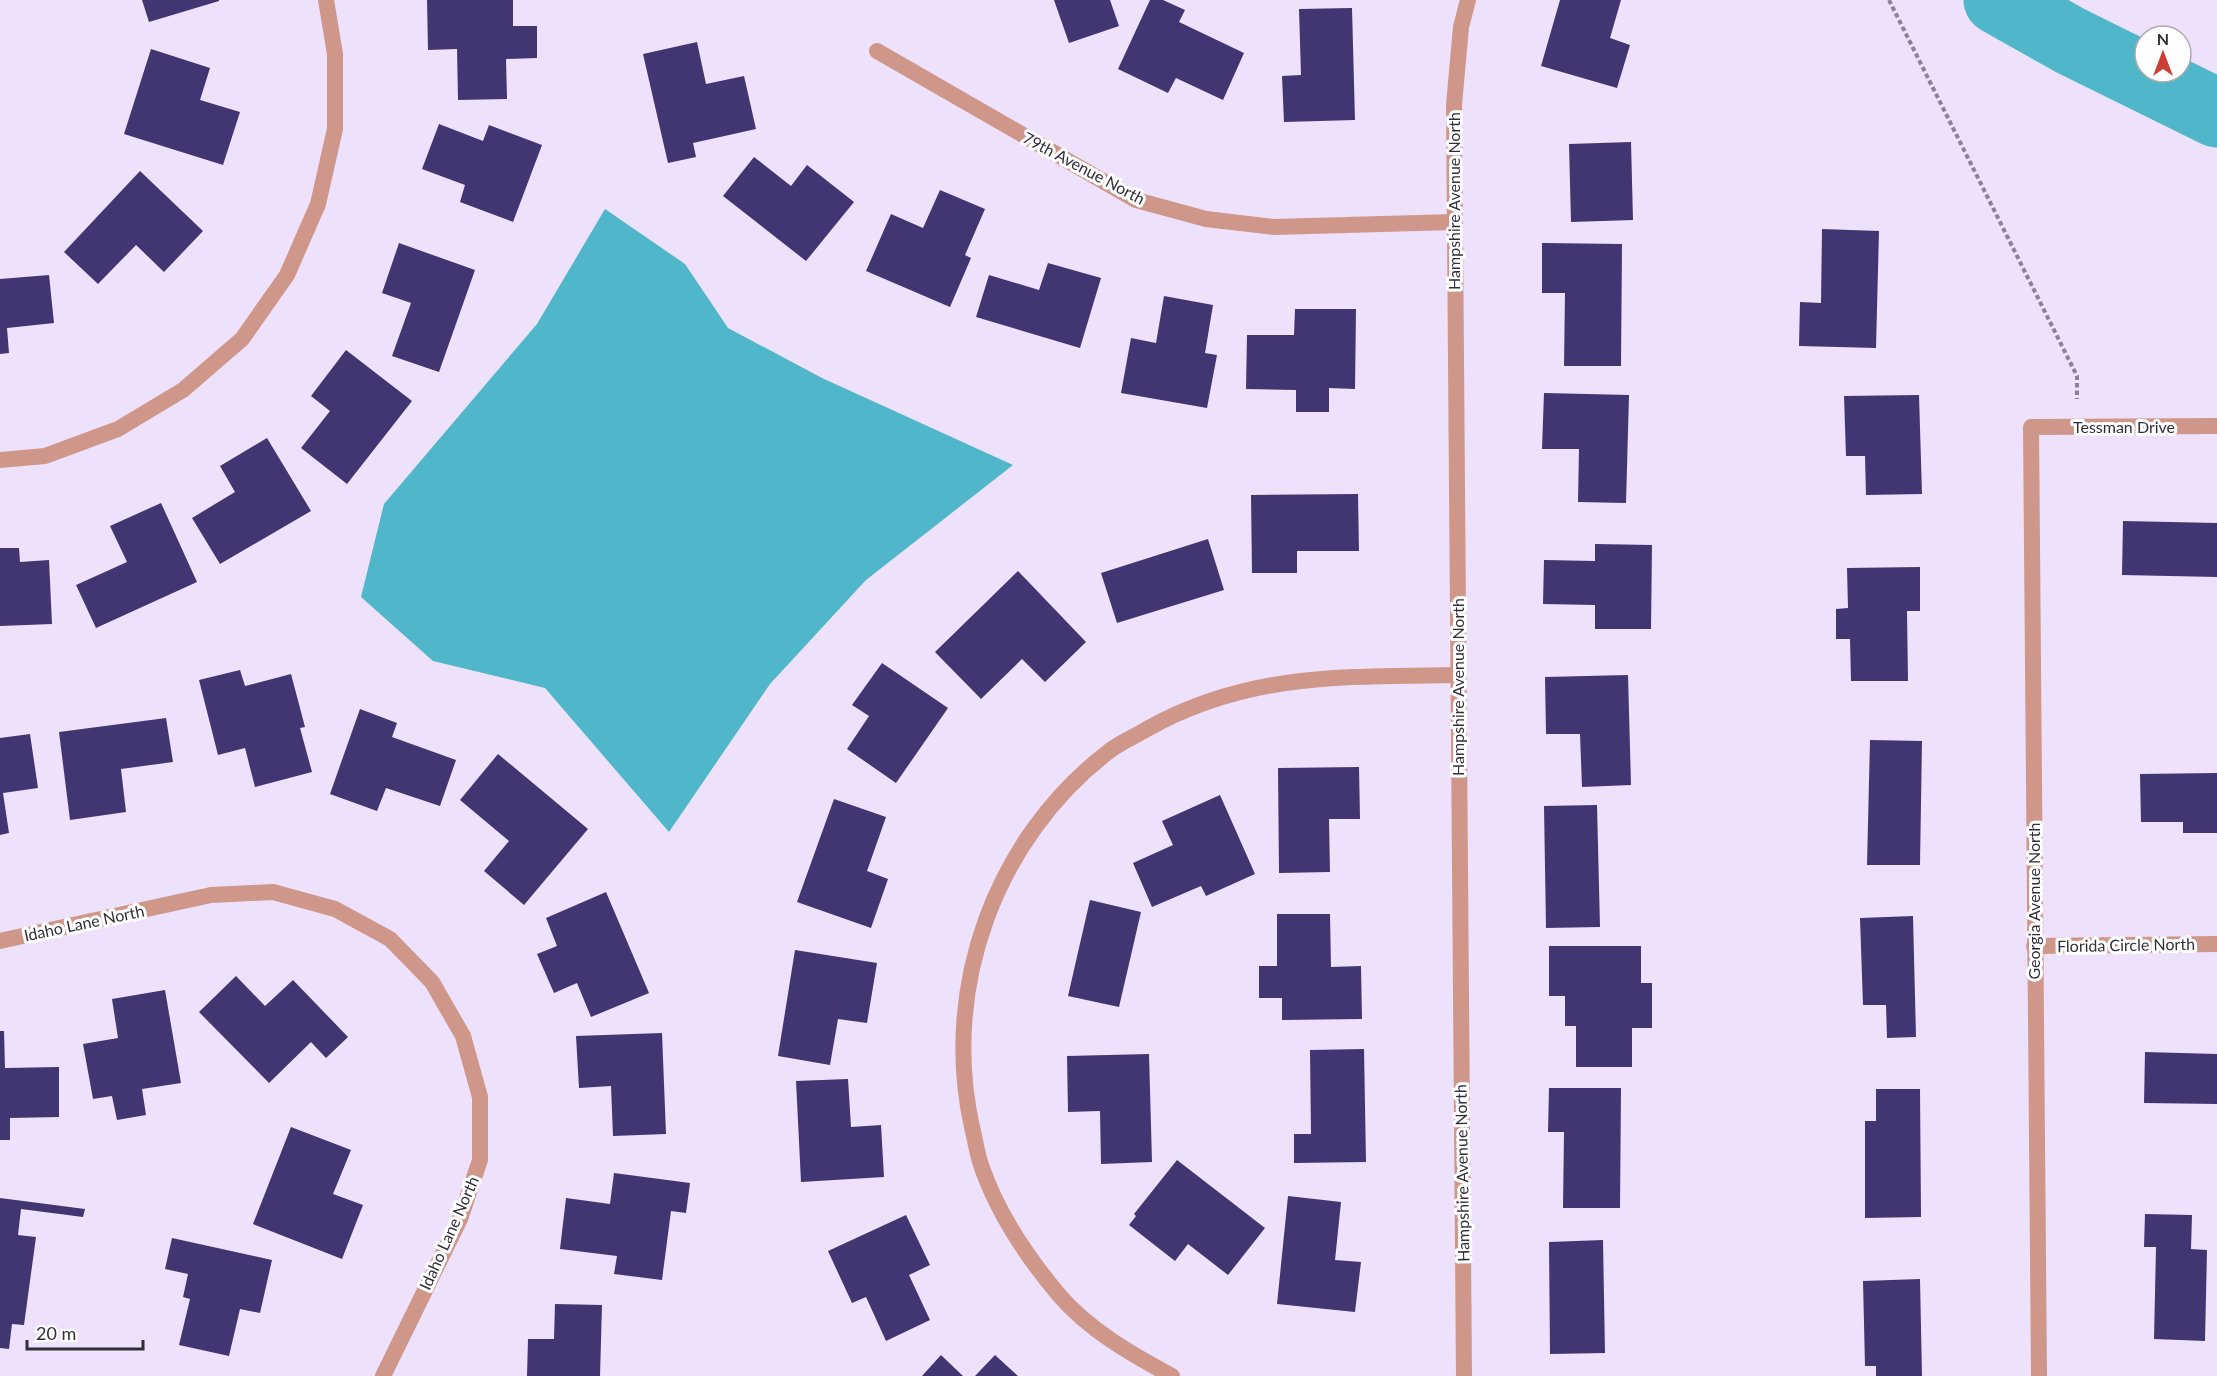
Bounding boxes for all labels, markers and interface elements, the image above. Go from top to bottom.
north arrow [2133,24,2193,84]
text: N [2157,29,2169,48]
street label: Hampshire Avenue North [1444,112,1463,290]
street label: 79th Avenue North [1020,127,1148,208]
street label: Tessman Drive [2073,417,2175,436]
street label: Hampshire Avenue North [1448,598,1467,776]
street label: Georgia Avenue North [2024,822,2043,980]
street label: Idaho Lane North [22,900,146,945]
street label: Florida Circle North [2057,934,2195,955]
street label: Hampshire Avenue North [1450,1084,1473,1262]
street label: Idaho Lane North [415,1173,482,1293]
scale bar [27,1313,142,1351]
text: 20 m [36,1322,76,1344]

